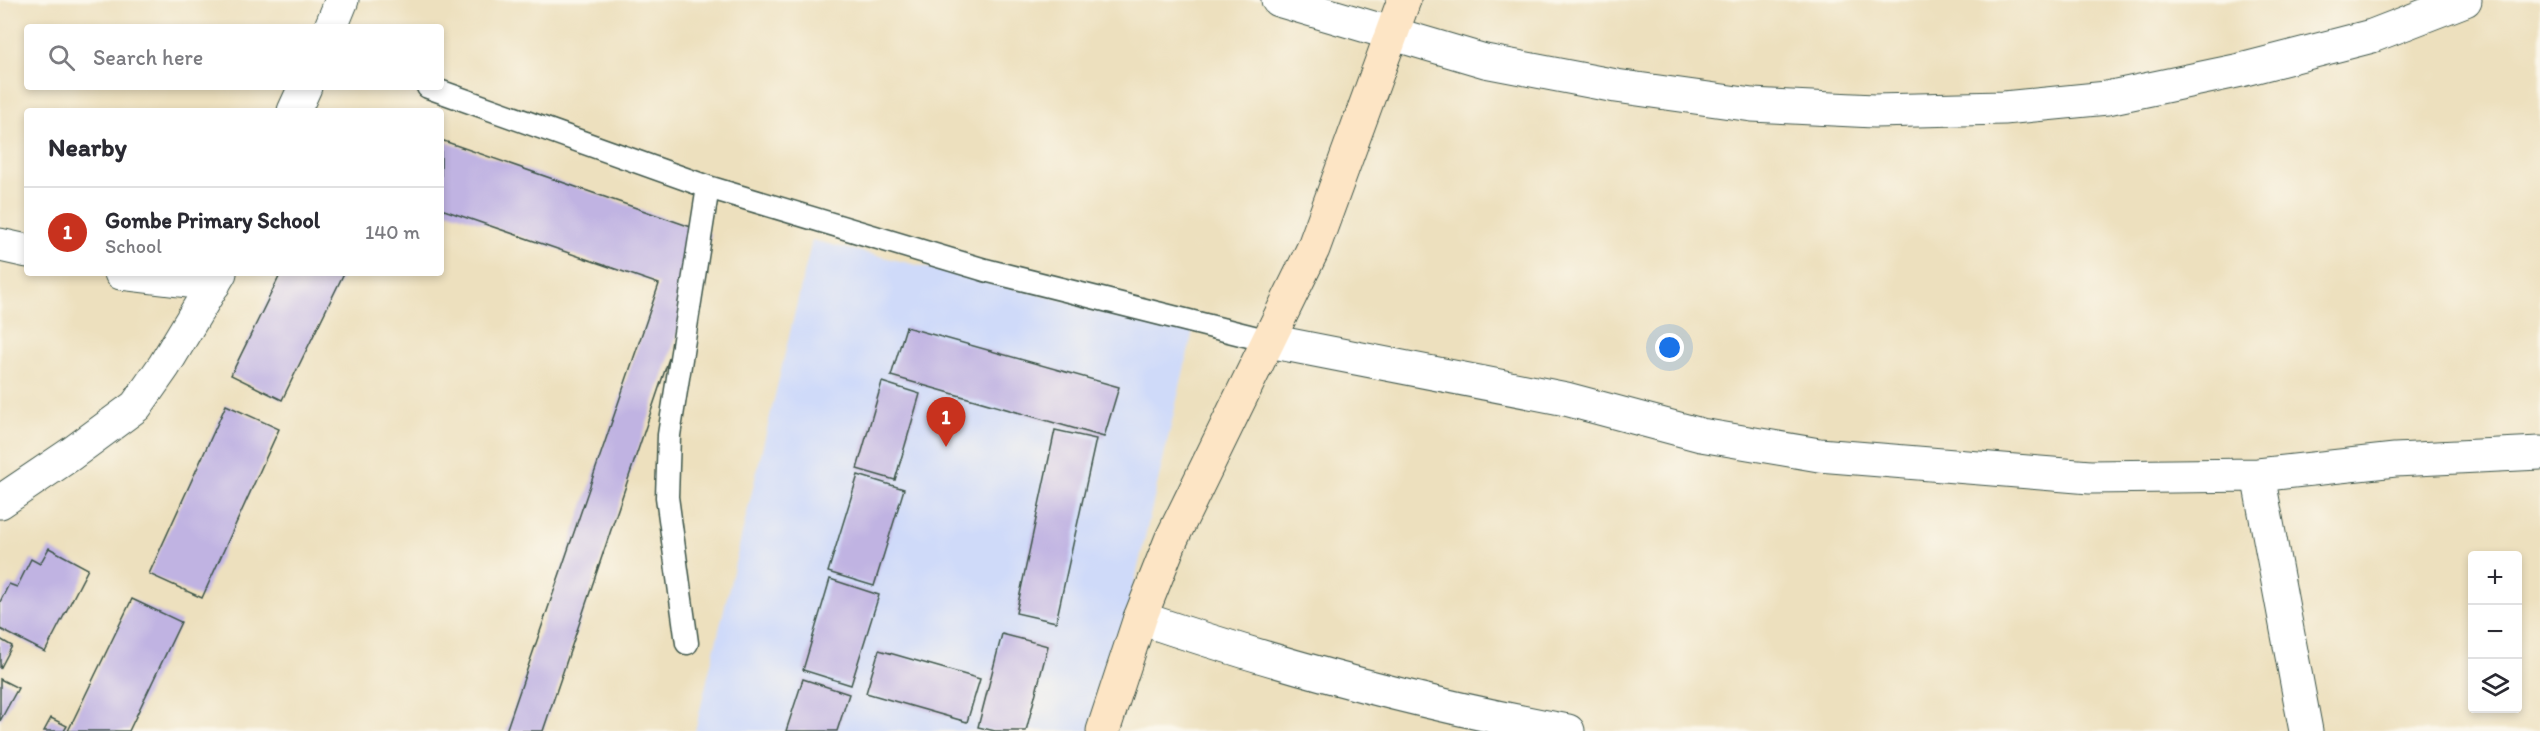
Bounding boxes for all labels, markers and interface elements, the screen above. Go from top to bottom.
search box [24,24,444,90]
icon: search [45,41,78,74]
text: Search here [93,44,203,71]
text: Nearby [48,131,127,163]
text: Gombe Primary School [105,207,320,234]
text: 1 [63,220,72,244]
text: 140 m [365,220,420,244]
text: School [105,234,162,258]
your location [1655,333,1684,362]
pin: 1 [926,398,966,447]
map controls [2468,551,2522,713]
button: + [2468,551,2522,605]
button: − [2468,605,2522,659]
button: layers [2468,659,2522,713]

